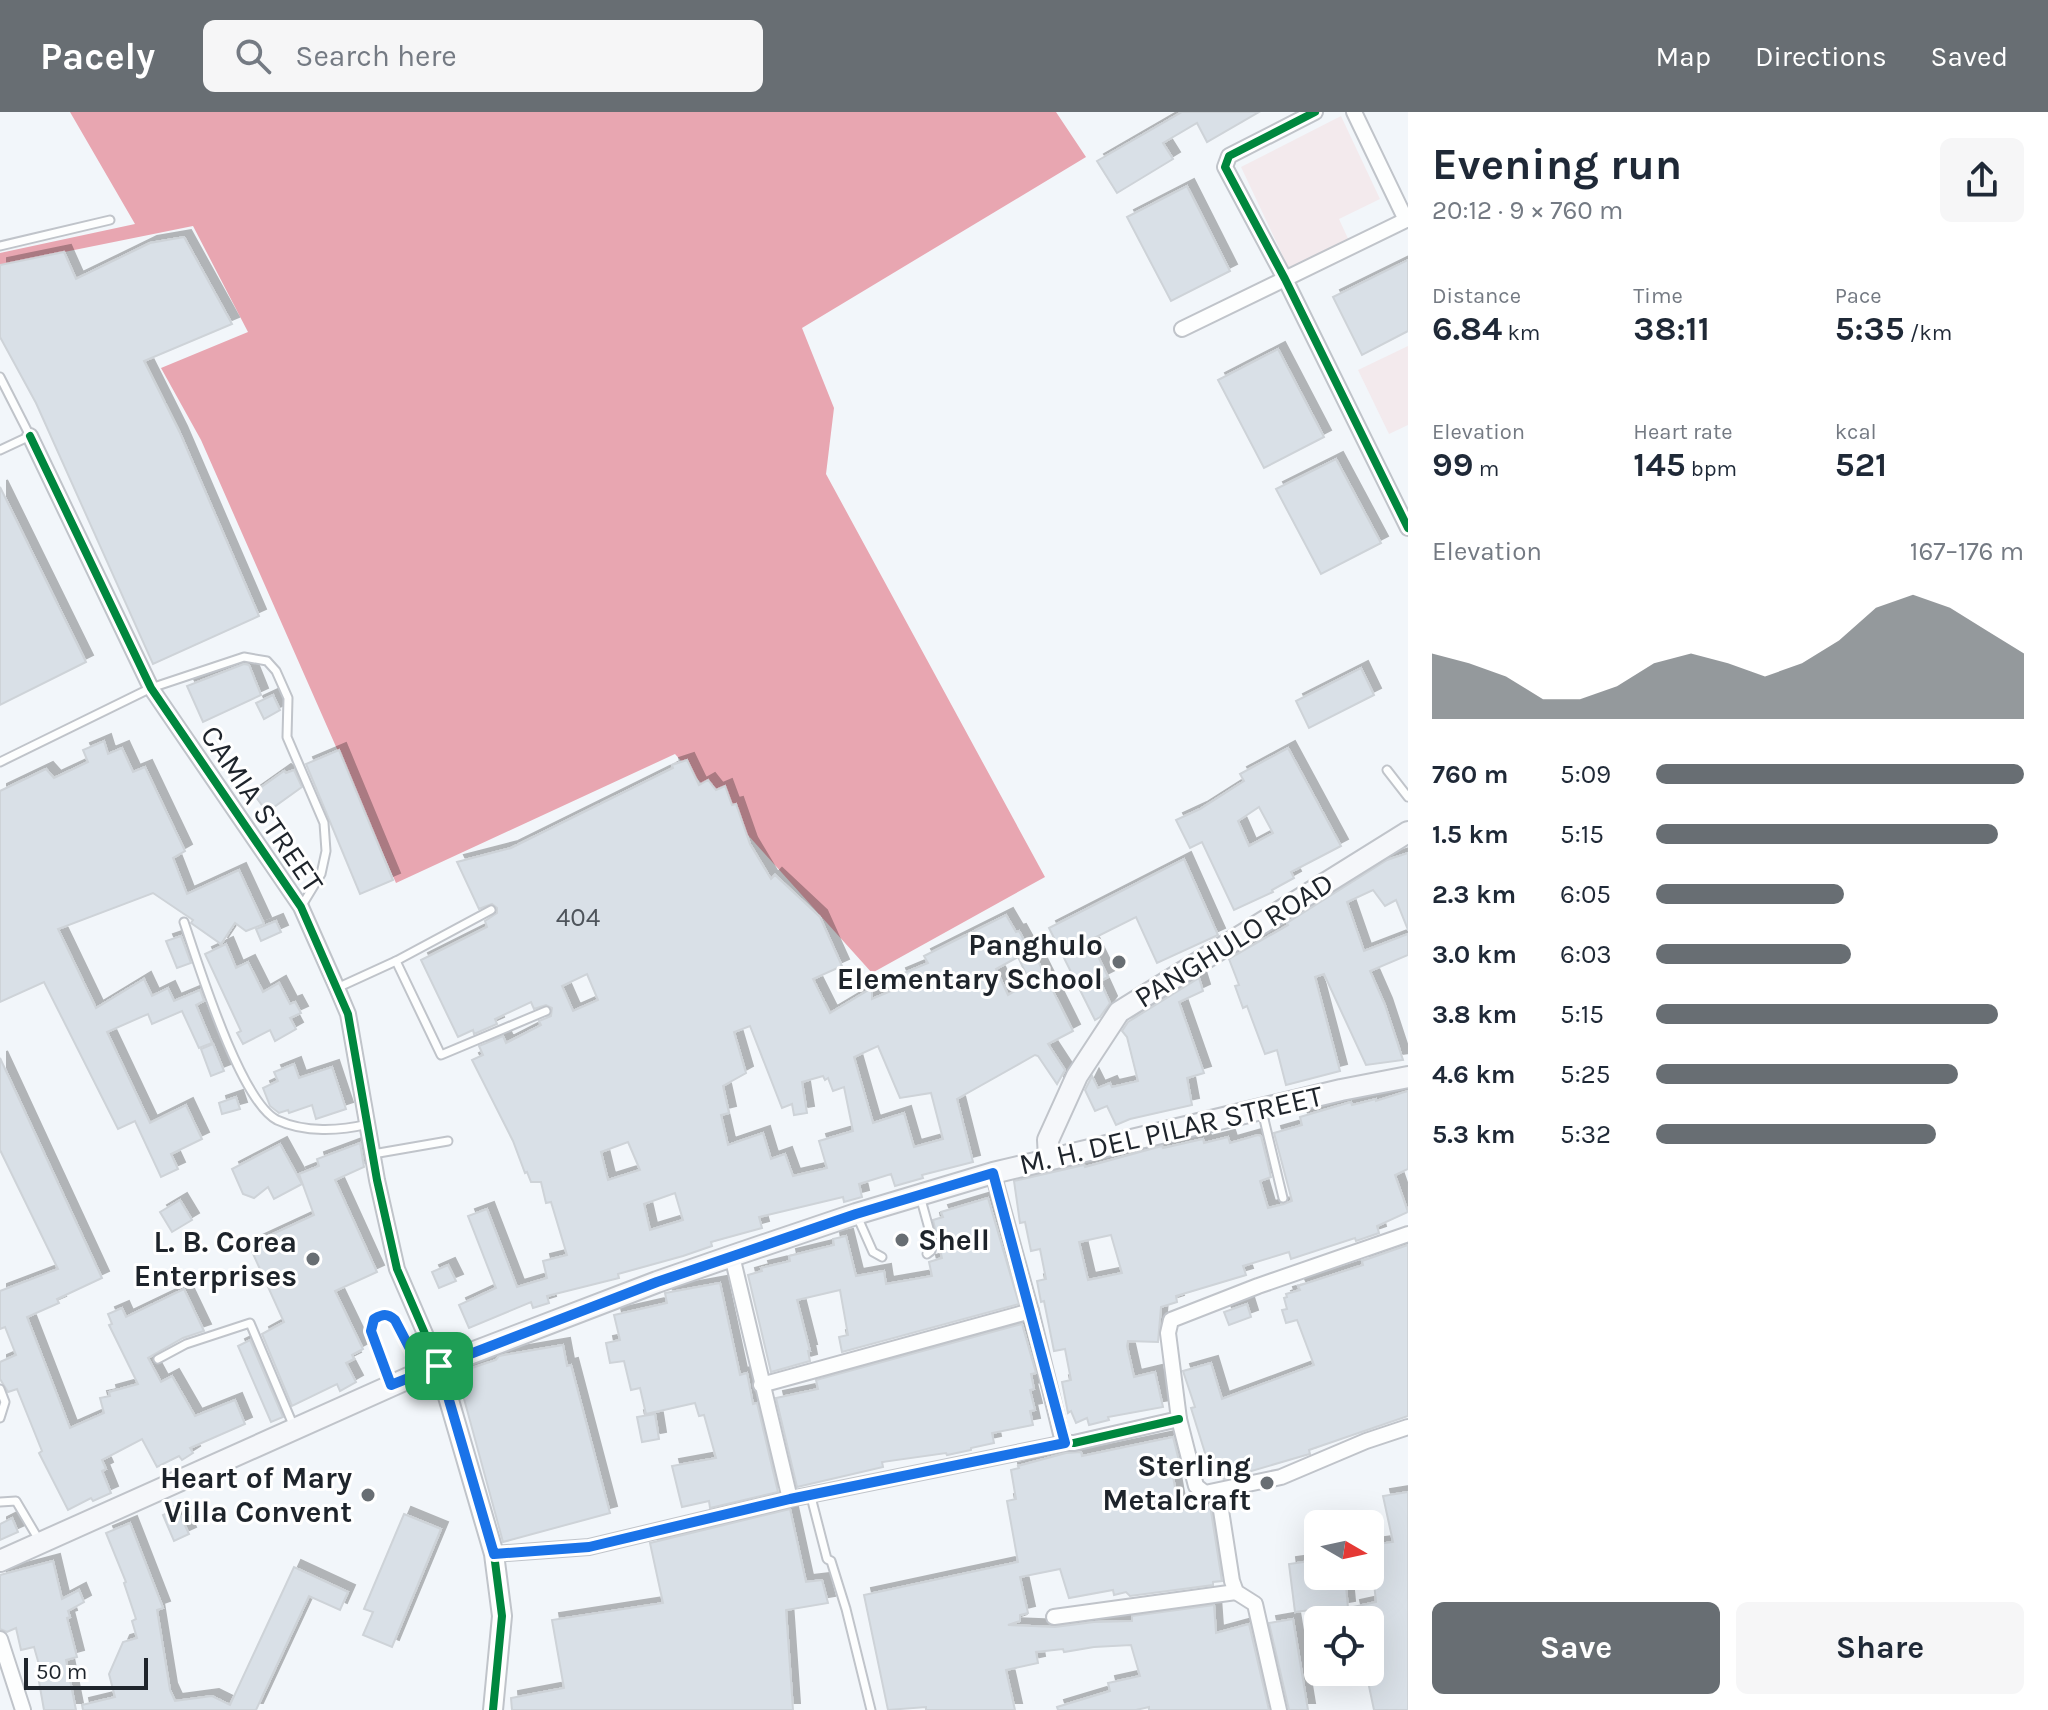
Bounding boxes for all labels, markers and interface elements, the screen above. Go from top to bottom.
search box [203,20,763,92]
text: Pacely [40,34,155,79]
icon: search [231,34,275,78]
text: Search here [295,38,457,74]
text: Map [1656,40,1711,73]
text: Directions [1755,40,1887,73]
text: Saved [1931,40,2008,73]
button: share [1940,138,2024,222]
text: Evening run [1432,139,1682,190]
text: 20:12 · 9 × 760 m [1432,195,1623,226]
text: Distance [1432,283,1521,309]
text: Time [1633,283,1683,309]
text: Pace [1835,283,1882,309]
text: 6.84 [1432,309,1502,349]
text: 38:11 [1633,309,1710,349]
text: 5:35 [1835,309,1905,349]
text: km [1502,320,1540,346]
text: /km [1905,320,1952,346]
text: Elevation [1432,419,1525,445]
text: Heart rate [1633,419,1733,445]
text: kcal [1835,419,1877,445]
text: 99 [1432,445,1473,485]
text: 145 [1633,445,1685,485]
text: 521 [1835,445,1887,485]
text: m [1473,456,1499,482]
text: bpm [1685,456,1737,482]
text: Elevation [1432,536,1542,567]
text: 167–176 m [1910,536,2024,567]
street label: CAMIA STREET [193,718,331,900]
text: 760 m [1432,759,1508,790]
text: 5:09 [1560,759,1611,790]
text: 1.5 km [1432,819,1509,850]
text: 5:15 [1560,819,1604,850]
street label: PANGHULO ROAD [1128,864,1340,1016]
text: 2.3 km [1432,879,1516,910]
text: 6:05 [1560,879,1611,910]
house number: 404 [556,902,600,933]
place label: Panghulo Elementary School [837,927,1103,997]
text: 3.0 km [1432,939,1517,970]
text: 6:03 [1560,939,1612,970]
marker: Panghulo Elementary School [1110,953,1128,971]
text: 3.8 km [1432,999,1517,1030]
text: 5:15 [1560,999,1604,1030]
text: 4.6 km [1432,1059,1515,1090]
text: 5:25 [1560,1059,1610,1090]
street label: M. H. DEL PILAR STREET [1016,1078,1326,1182]
text: 5.3 km [1432,1119,1516,1150]
text: 5:32 [1560,1119,1611,1150]
place label: Shell [918,1222,990,1258]
place label: L. B. Corea Enterprises [134,1224,297,1294]
marker: Shell [893,1231,911,1249]
marker: L. B. Corea Enterprises [304,1250,322,1268]
pin [405,1332,473,1400]
icon: arrive [417,1344,461,1388]
place label: Sterling Metalcraft [1102,1448,1251,1518]
place label: Heart of Mary Villa Convent [160,1460,352,1530]
marker: Sterling Metalcraft [1258,1474,1276,1492]
marker: Heart of Mary Villa Convent [359,1486,377,1504]
north arrow [1304,1510,1384,1590]
map controls [1304,1510,1384,1686]
button: Save [1432,1602,1720,1694]
button: Share [1736,1602,2024,1694]
button: locate [1304,1606,1384,1686]
scale bar [24,1654,148,1690]
text: 50 m [36,1659,87,1685]

